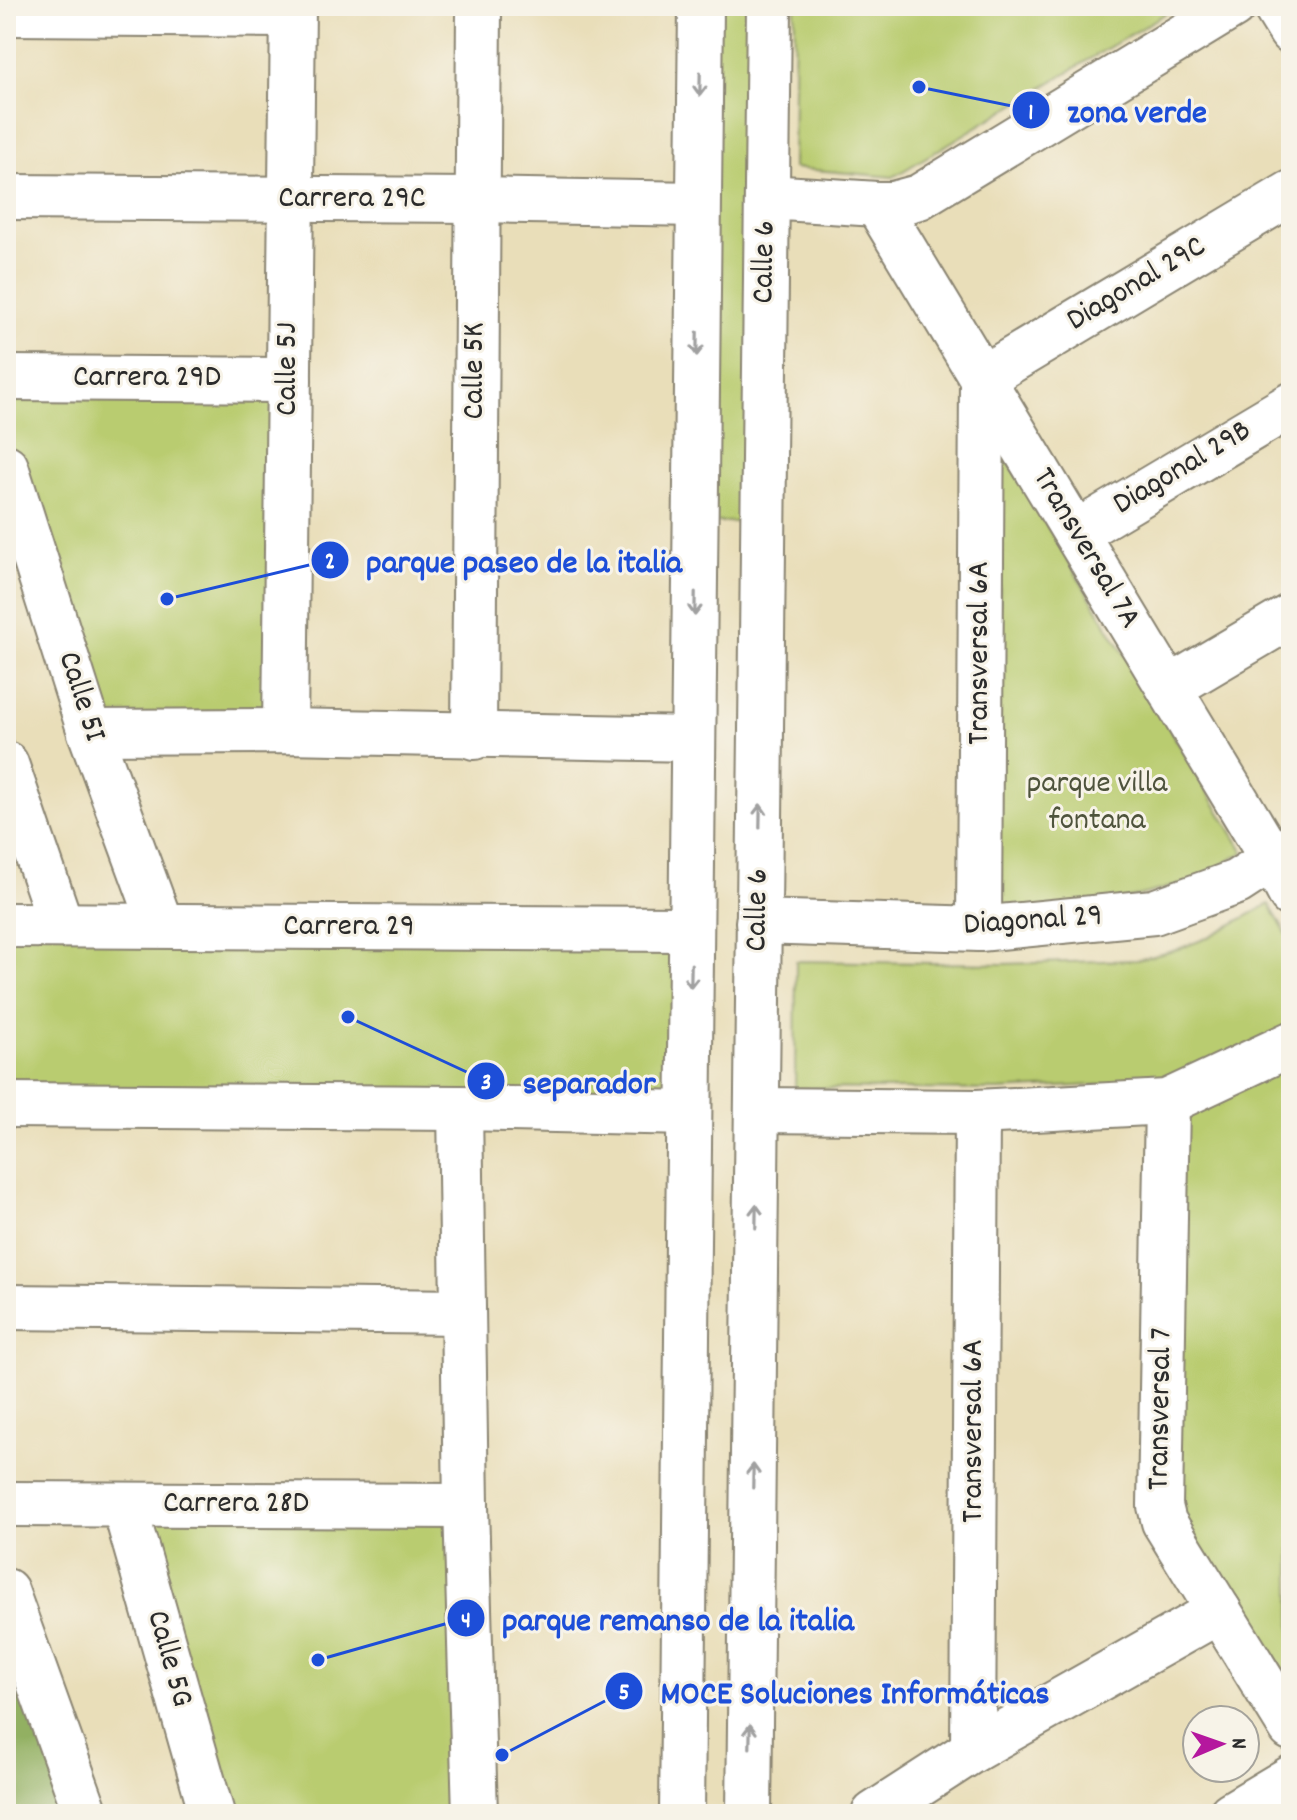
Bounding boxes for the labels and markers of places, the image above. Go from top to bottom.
callout: zona verde [1011,81,1223,139]
callout: parque paseo de la italia [310,531,698,589]
callout: separador [466,1052,671,1110]
callout: parque remanso de la italia [446,1589,870,1647]
callout: MOCE Soluciones Informáticas [604,1662,1065,1720]

